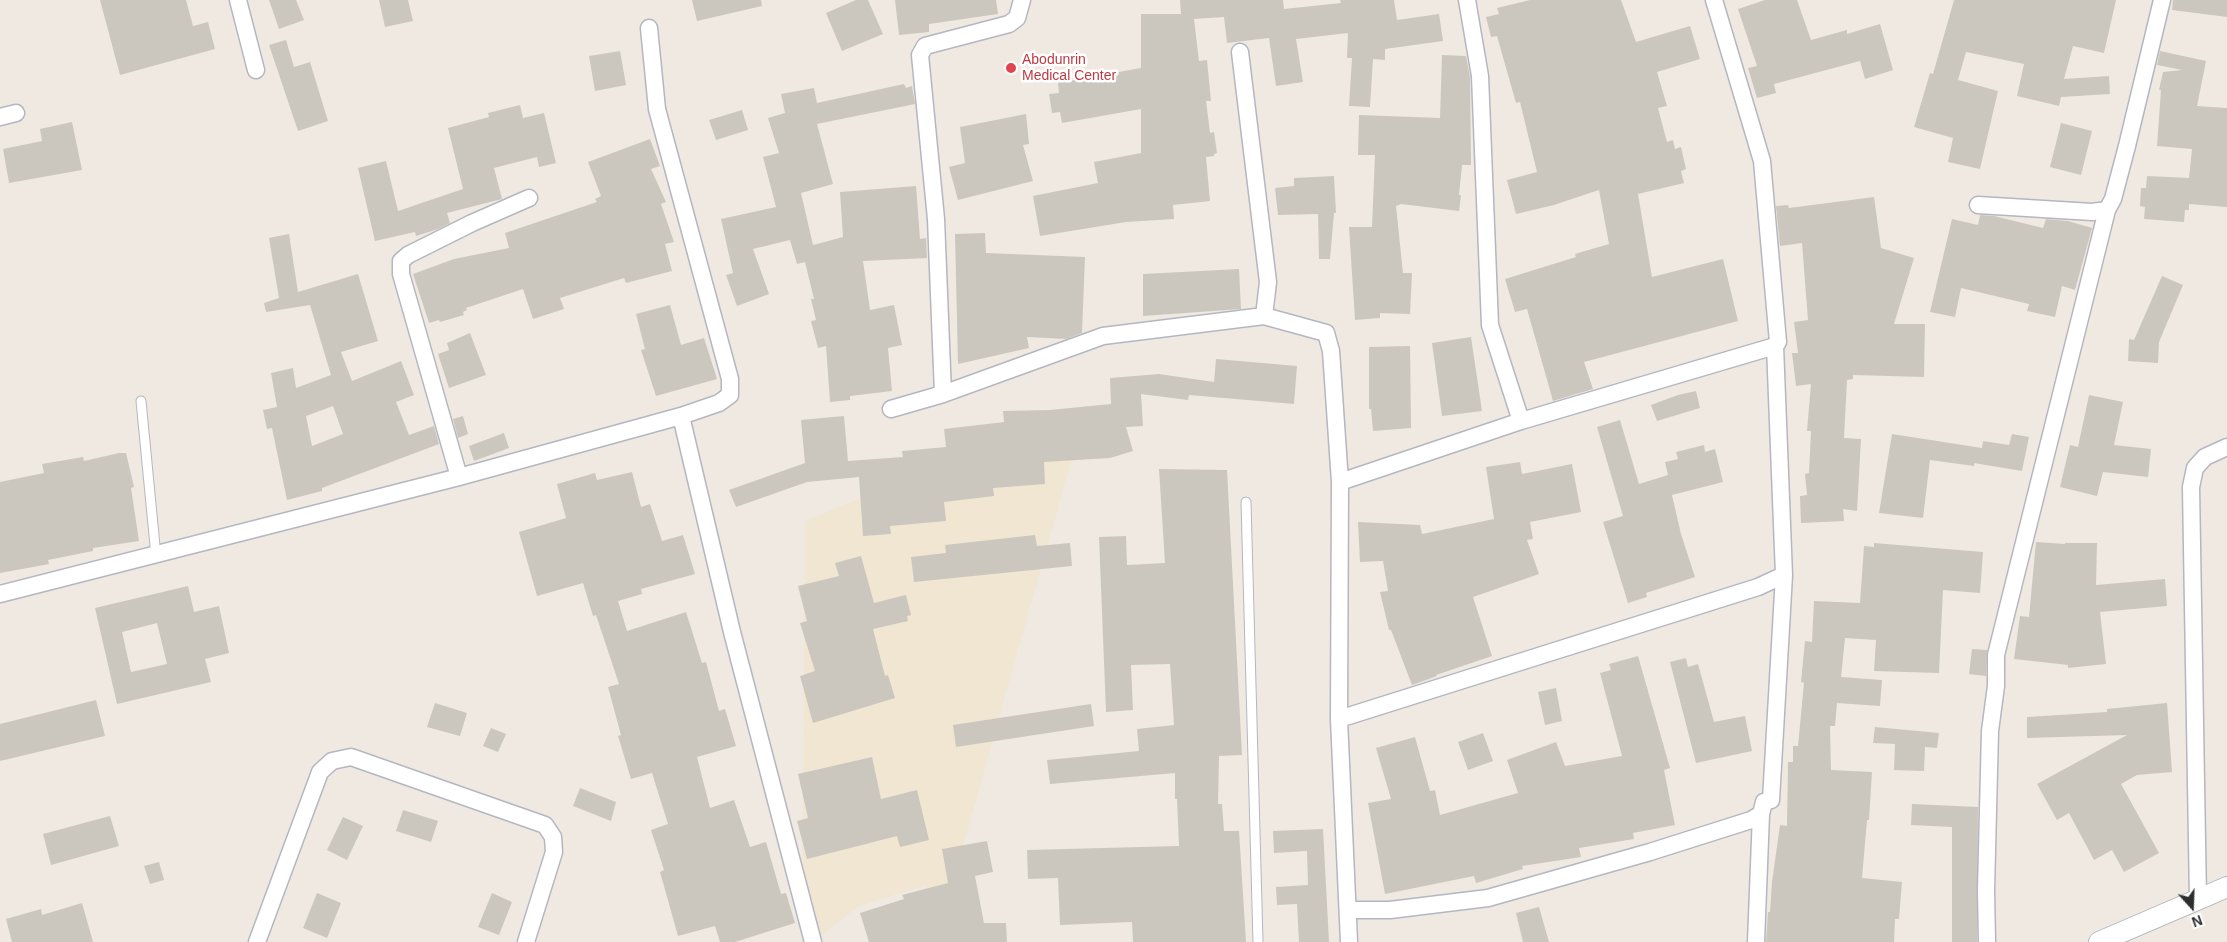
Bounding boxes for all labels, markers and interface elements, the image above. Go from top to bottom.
place label: Abodunrin Medical Center [1022,52,1116,84]
marker: Abodunrin Medical Center [1004,61,1018,75]
north arrow [2167,882,2217,932]
text: N [2190,912,2205,930]

